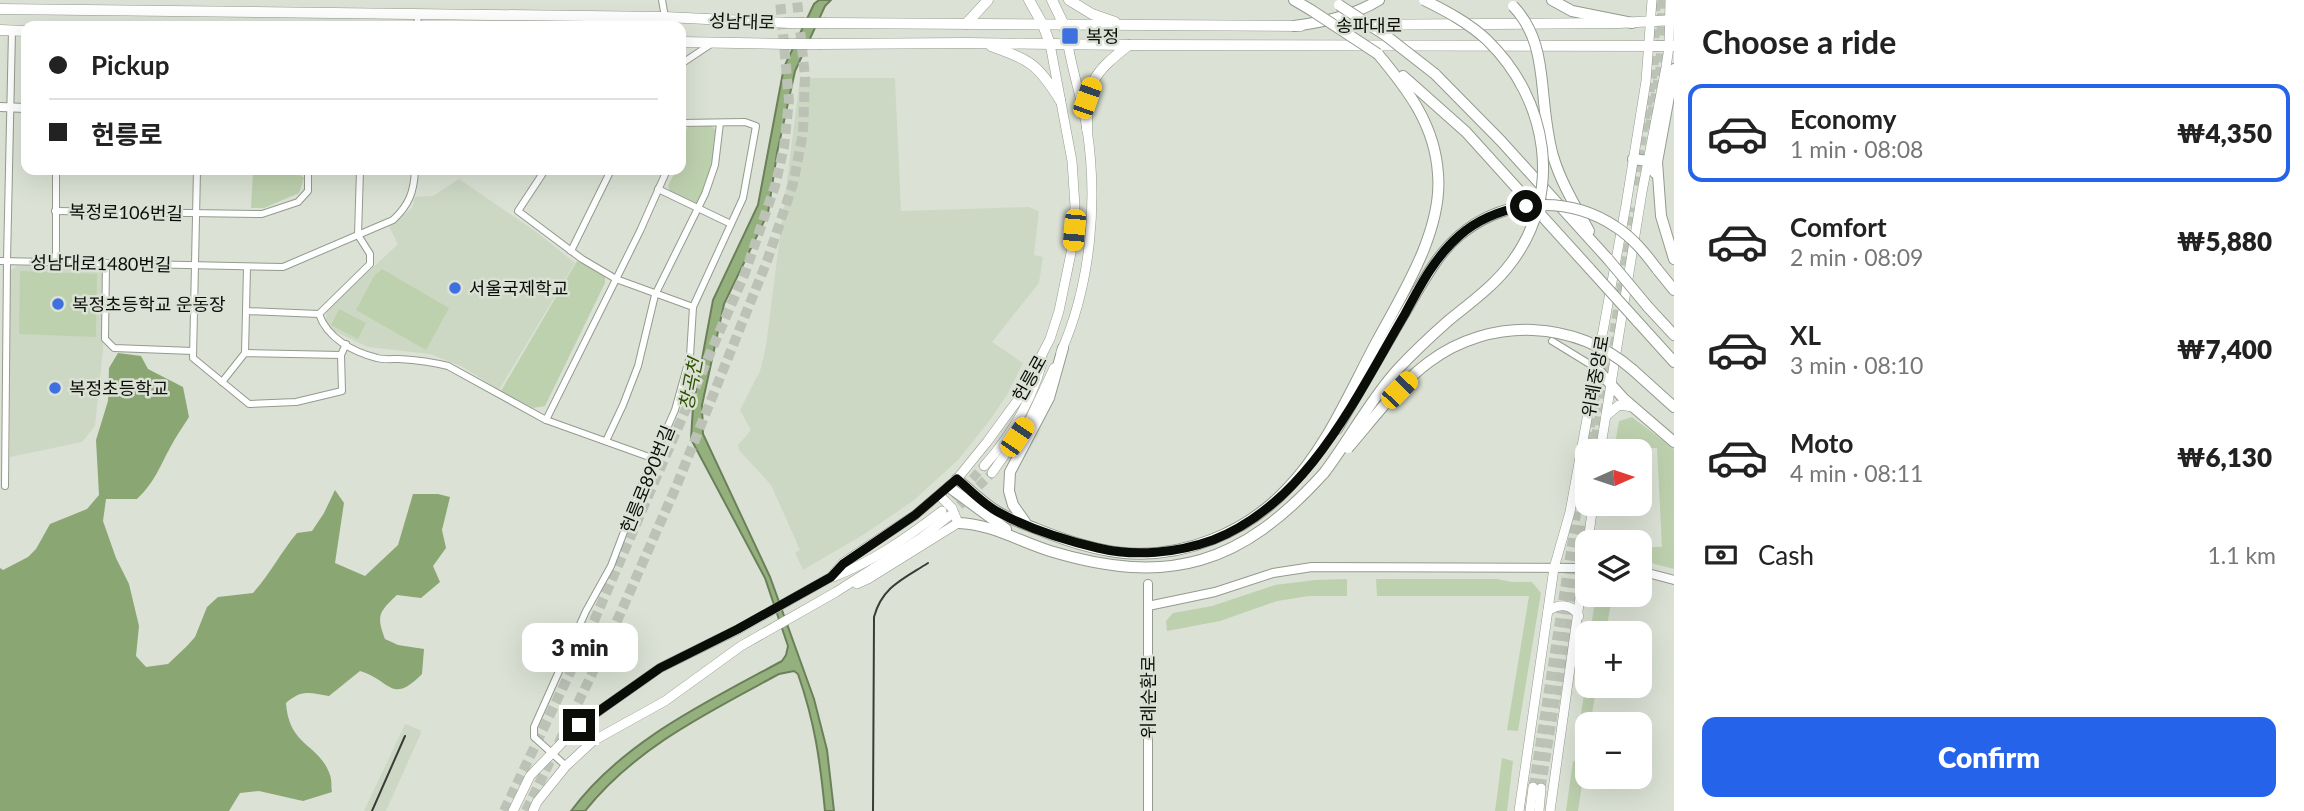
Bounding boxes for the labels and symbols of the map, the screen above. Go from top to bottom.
street label: 성남대로 [709,9,775,33]
street label: 송파대로 [1336,14,1402,36]
place label: 복정 [1086,25,1119,47]
marker: 복정 [1060,26,1080,46]
car [1071,75,1104,121]
route start [1510,190,1542,222]
street label: 복정로106번길 [69,200,183,224]
car [1062,208,1087,252]
street label: 성남대로1480번길 [30,251,172,275]
place label: 서울국제학교 [469,277,568,299]
marker: 서울국제학교 [447,280,463,296]
place label: 복정초등학교 운동장 [72,293,226,315]
marker: 복정초등학교 운동장 [50,296,66,312]
street label: 위례중앙로 [1577,333,1613,419]
street label: 헌릉로 [1007,351,1051,405]
water label: 창곡천 [674,355,707,412]
car [1377,368,1422,412]
place label: 복정초등학교 [69,377,168,399]
marker: 복정초등학교 [47,380,63,396]
car [997,414,1038,460]
street label: 헌릉로890번길 [615,422,679,536]
north arrow [1575,439,1652,516]
callout: 3 min [521,624,637,672]
street label: 위례순환로 [1137,656,1159,738]
route end [563,709,595,741]

